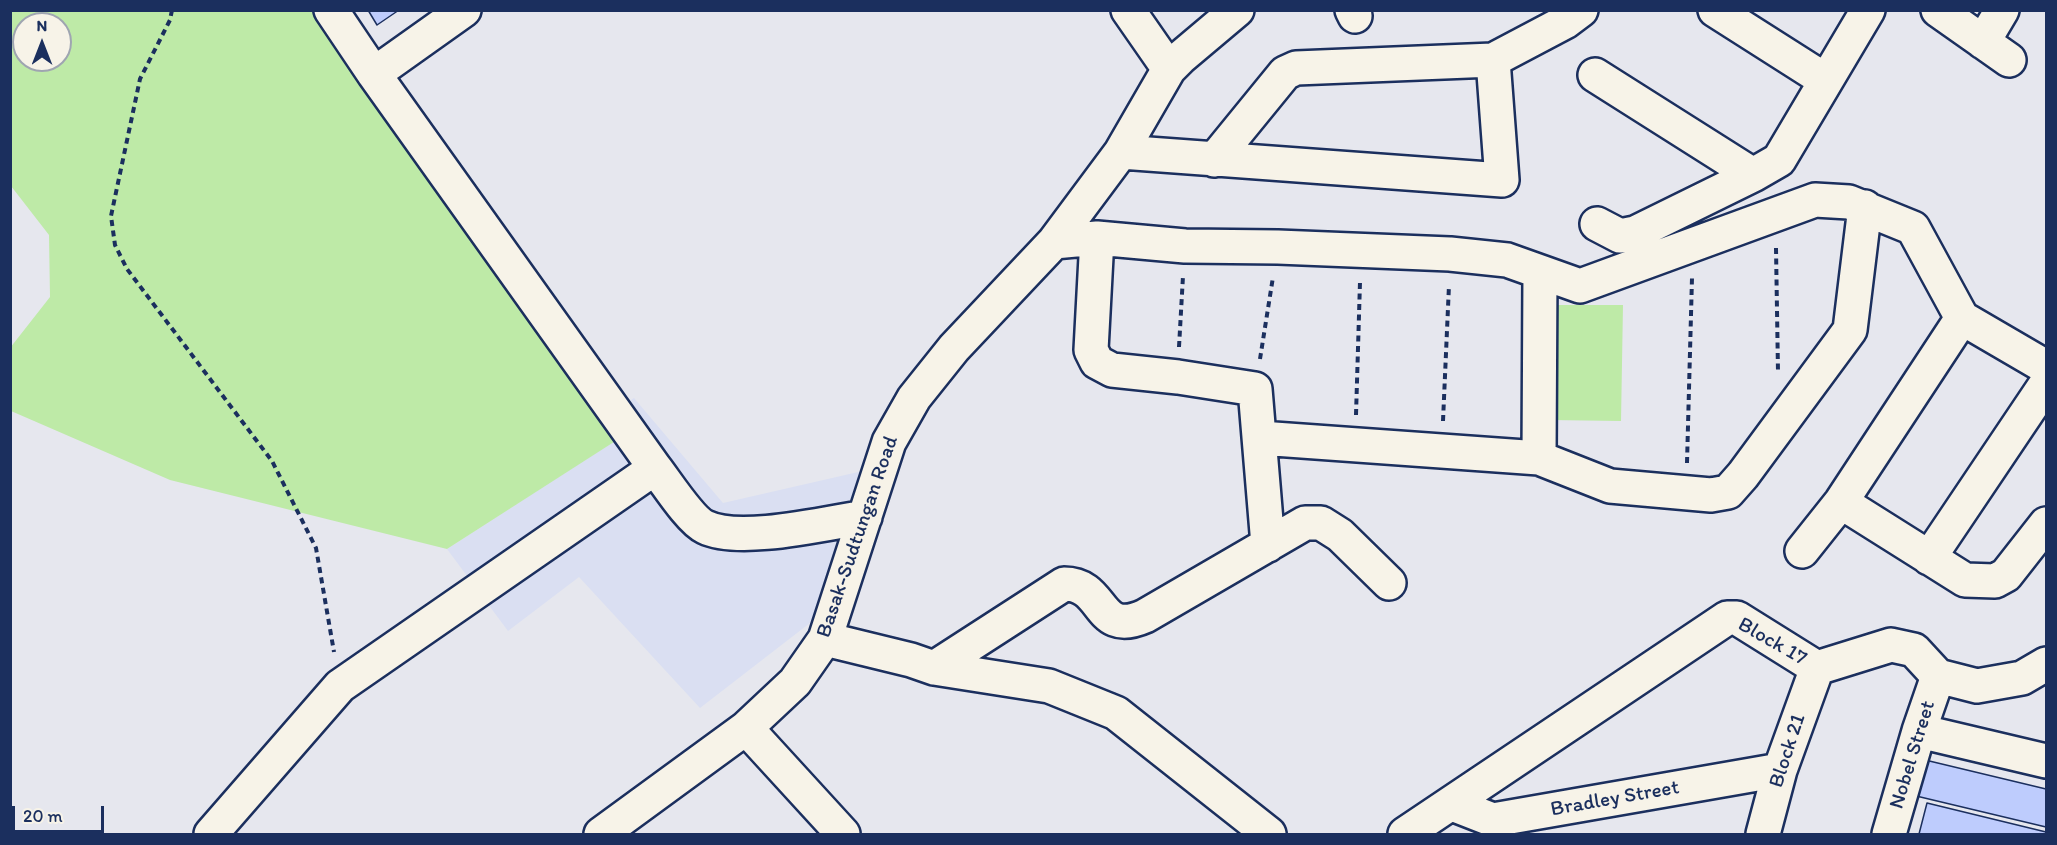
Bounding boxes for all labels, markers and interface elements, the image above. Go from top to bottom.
north arrow [12,12,72,72]
text: N [37,16,47,35]
street label: Basak-Sudtungan Road [812,433,904,641]
street label: Block 17 [1733,612,1811,672]
street label: Nobel Street [1885,698,1941,812]
street label: Block 21 [1764,711,1812,791]
street label: Bradley Street [1549,775,1681,823]
scale bar [15,794,106,832]
text: 20 m [23,805,63,827]

